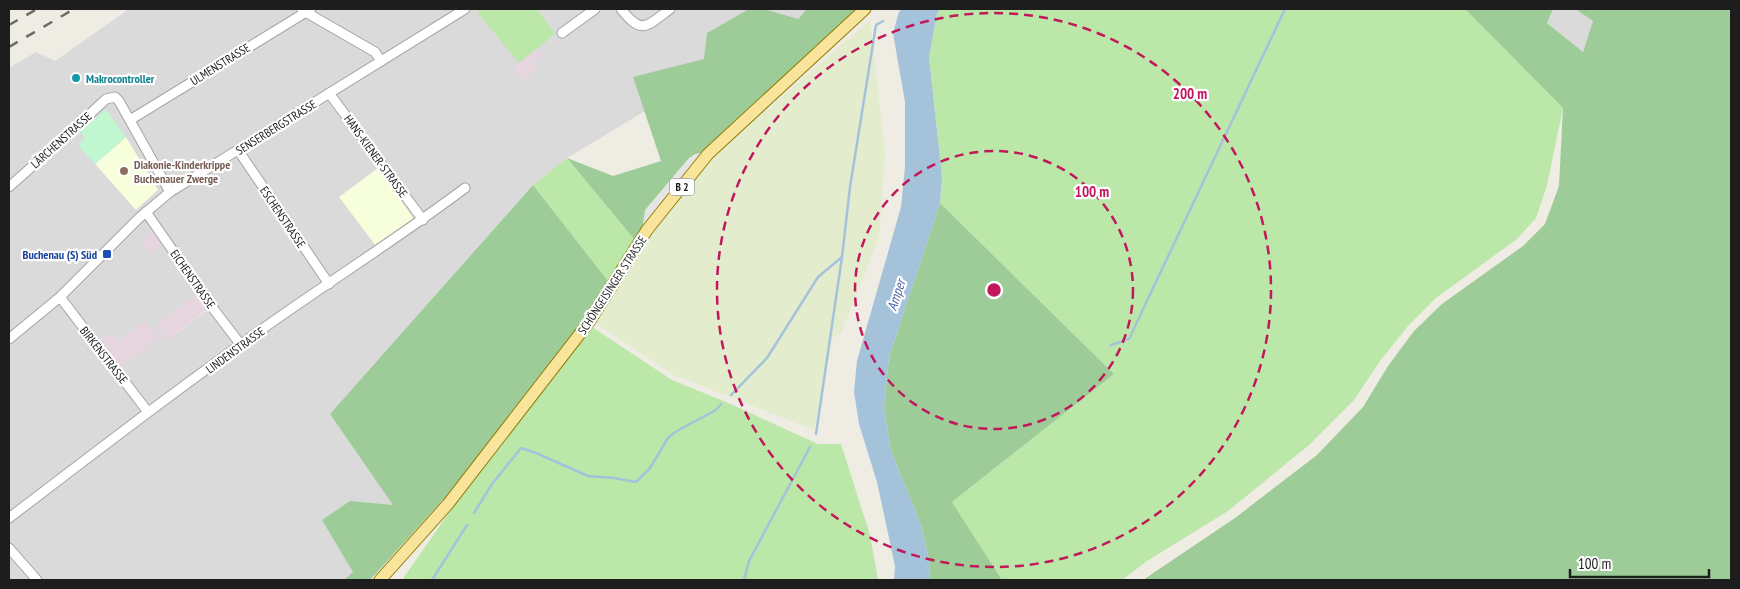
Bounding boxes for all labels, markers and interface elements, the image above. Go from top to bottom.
street label: ULMENSTRASSE [187,40,253,88]
place label: Makrocontroller [86,71,155,86]
marker: Makrocontroller [70,72,82,84]
text: 200 m [1173,84,1207,103]
street label: SENSERBERGSTRASSE [233,96,319,158]
street label: LÄRCHENSTRASSE [27,109,95,171]
street label: HANS-KIENER-STRASSE [341,112,411,200]
place label: Diakonie-Kinderkrippe Buchenauer Zwerge [134,157,230,186]
marker: Diakonie-Kinderkrippe Buchenauer Zwerge [118,165,130,177]
road number: B 2 [670,178,694,196]
text: 100 m [1075,182,1109,201]
street label: ESCHENSTRASSE [257,183,309,251]
street label: SCHÖNGEISINGER STRASSE [574,233,650,337]
place label: Buchenau (S) Süd [23,247,97,262]
street label: EICHENSTRASSE [167,247,219,311]
marker: Buchenau (S) Süd [101,248,113,260]
water label: Amper [883,275,910,313]
centre of rings [985,281,1003,299]
street label: BIRKENSTRASSE [77,323,131,387]
street label: LINDENSTRASSE [203,324,267,376]
scale bar [1570,546,1709,578]
text: 100 m [1578,554,1611,573]

